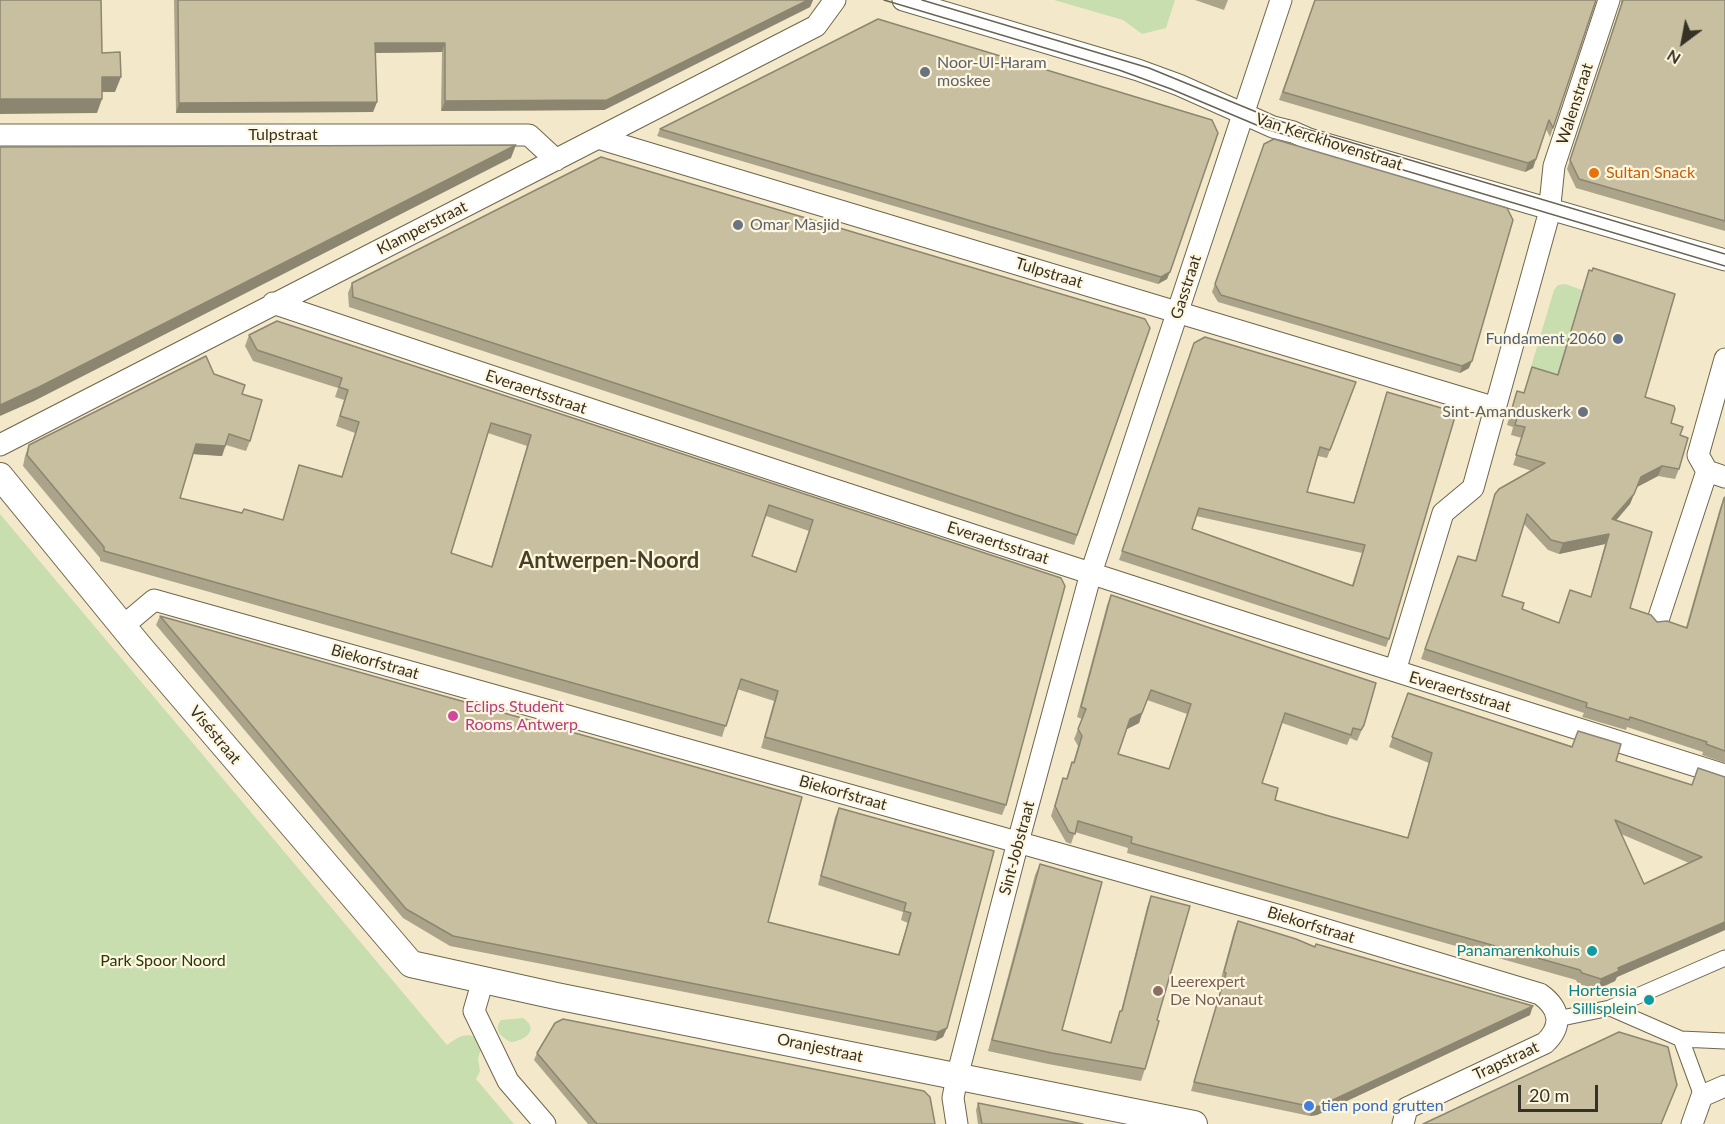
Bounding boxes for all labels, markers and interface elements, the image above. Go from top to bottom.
north arrow [1653,12,1713,72]
text: N [1663,46,1683,69]
place label: Noor-Ul-Haram moskee [937,53,1047,91]
street label: Walenstraat [1553,61,1597,147]
marker: Noor-Ul-Haram moskee [918,65,932,79]
street label: Van Kerckhovenstraat [1253,109,1405,175]
street label: Tulpstraat [248,125,318,145]
place label: Sultan Snack [1606,163,1695,183]
marker: Sultan Snack [1587,166,1601,180]
street label: Klamperstraat [374,197,470,259]
place label: Omar Masjid [750,215,840,235]
marker: Omar Masjid [731,218,745,232]
street label: Gasstraat [1167,252,1205,322]
street label: Tulpstraat [1013,254,1085,292]
place label: Fundament 2060 [1485,329,1606,349]
marker: Fundament 2060 [1611,332,1625,346]
street label: Everaertsstraat [483,366,589,418]
place label: Sint-Amanduskerk [1442,402,1571,422]
marker: Sint-Amanduskerk [1576,405,1590,419]
street label: Everaertsstraat [945,518,1051,568]
district label: Antwerpen-Noord [519,548,699,574]
street label: Biekorfstraat [329,640,421,684]
street label: Everaertsstraat [1407,667,1513,717]
place label: Eclips Student Rooms Antwerp [465,697,578,735]
street label: Viséstraat [185,702,245,768]
marker: Eclips Student Rooms Antwerp [446,709,460,723]
street label: Biekorfstraat [797,771,889,815]
street label: Sint-Jobstraat [995,799,1039,897]
street label: Biekorfstraat [1265,903,1357,947]
place label: Panamarenkohuis [1456,941,1580,961]
marker: Panamarenkohuis [1585,944,1599,958]
park label: Park Spoor Noord [100,951,226,971]
place label: Leerexpert De Novanaut [1170,972,1263,1010]
place label: Hortensia Sillisplein [1568,981,1637,1019]
marker: Leerexpert De Novanaut [1151,984,1165,998]
marker: Hortensia Sillisplein [1642,993,1656,1007]
street label: Oranjestraat [775,1030,865,1066]
street label: Trapstraat [1470,1037,1542,1085]
scale bar [1521,1073,1600,1111]
text: 20 m [1529,1084,1569,1106]
place label: tien pond grutten [1321,1096,1444,1116]
marker: tien pond grutten [1302,1099,1316,1113]

